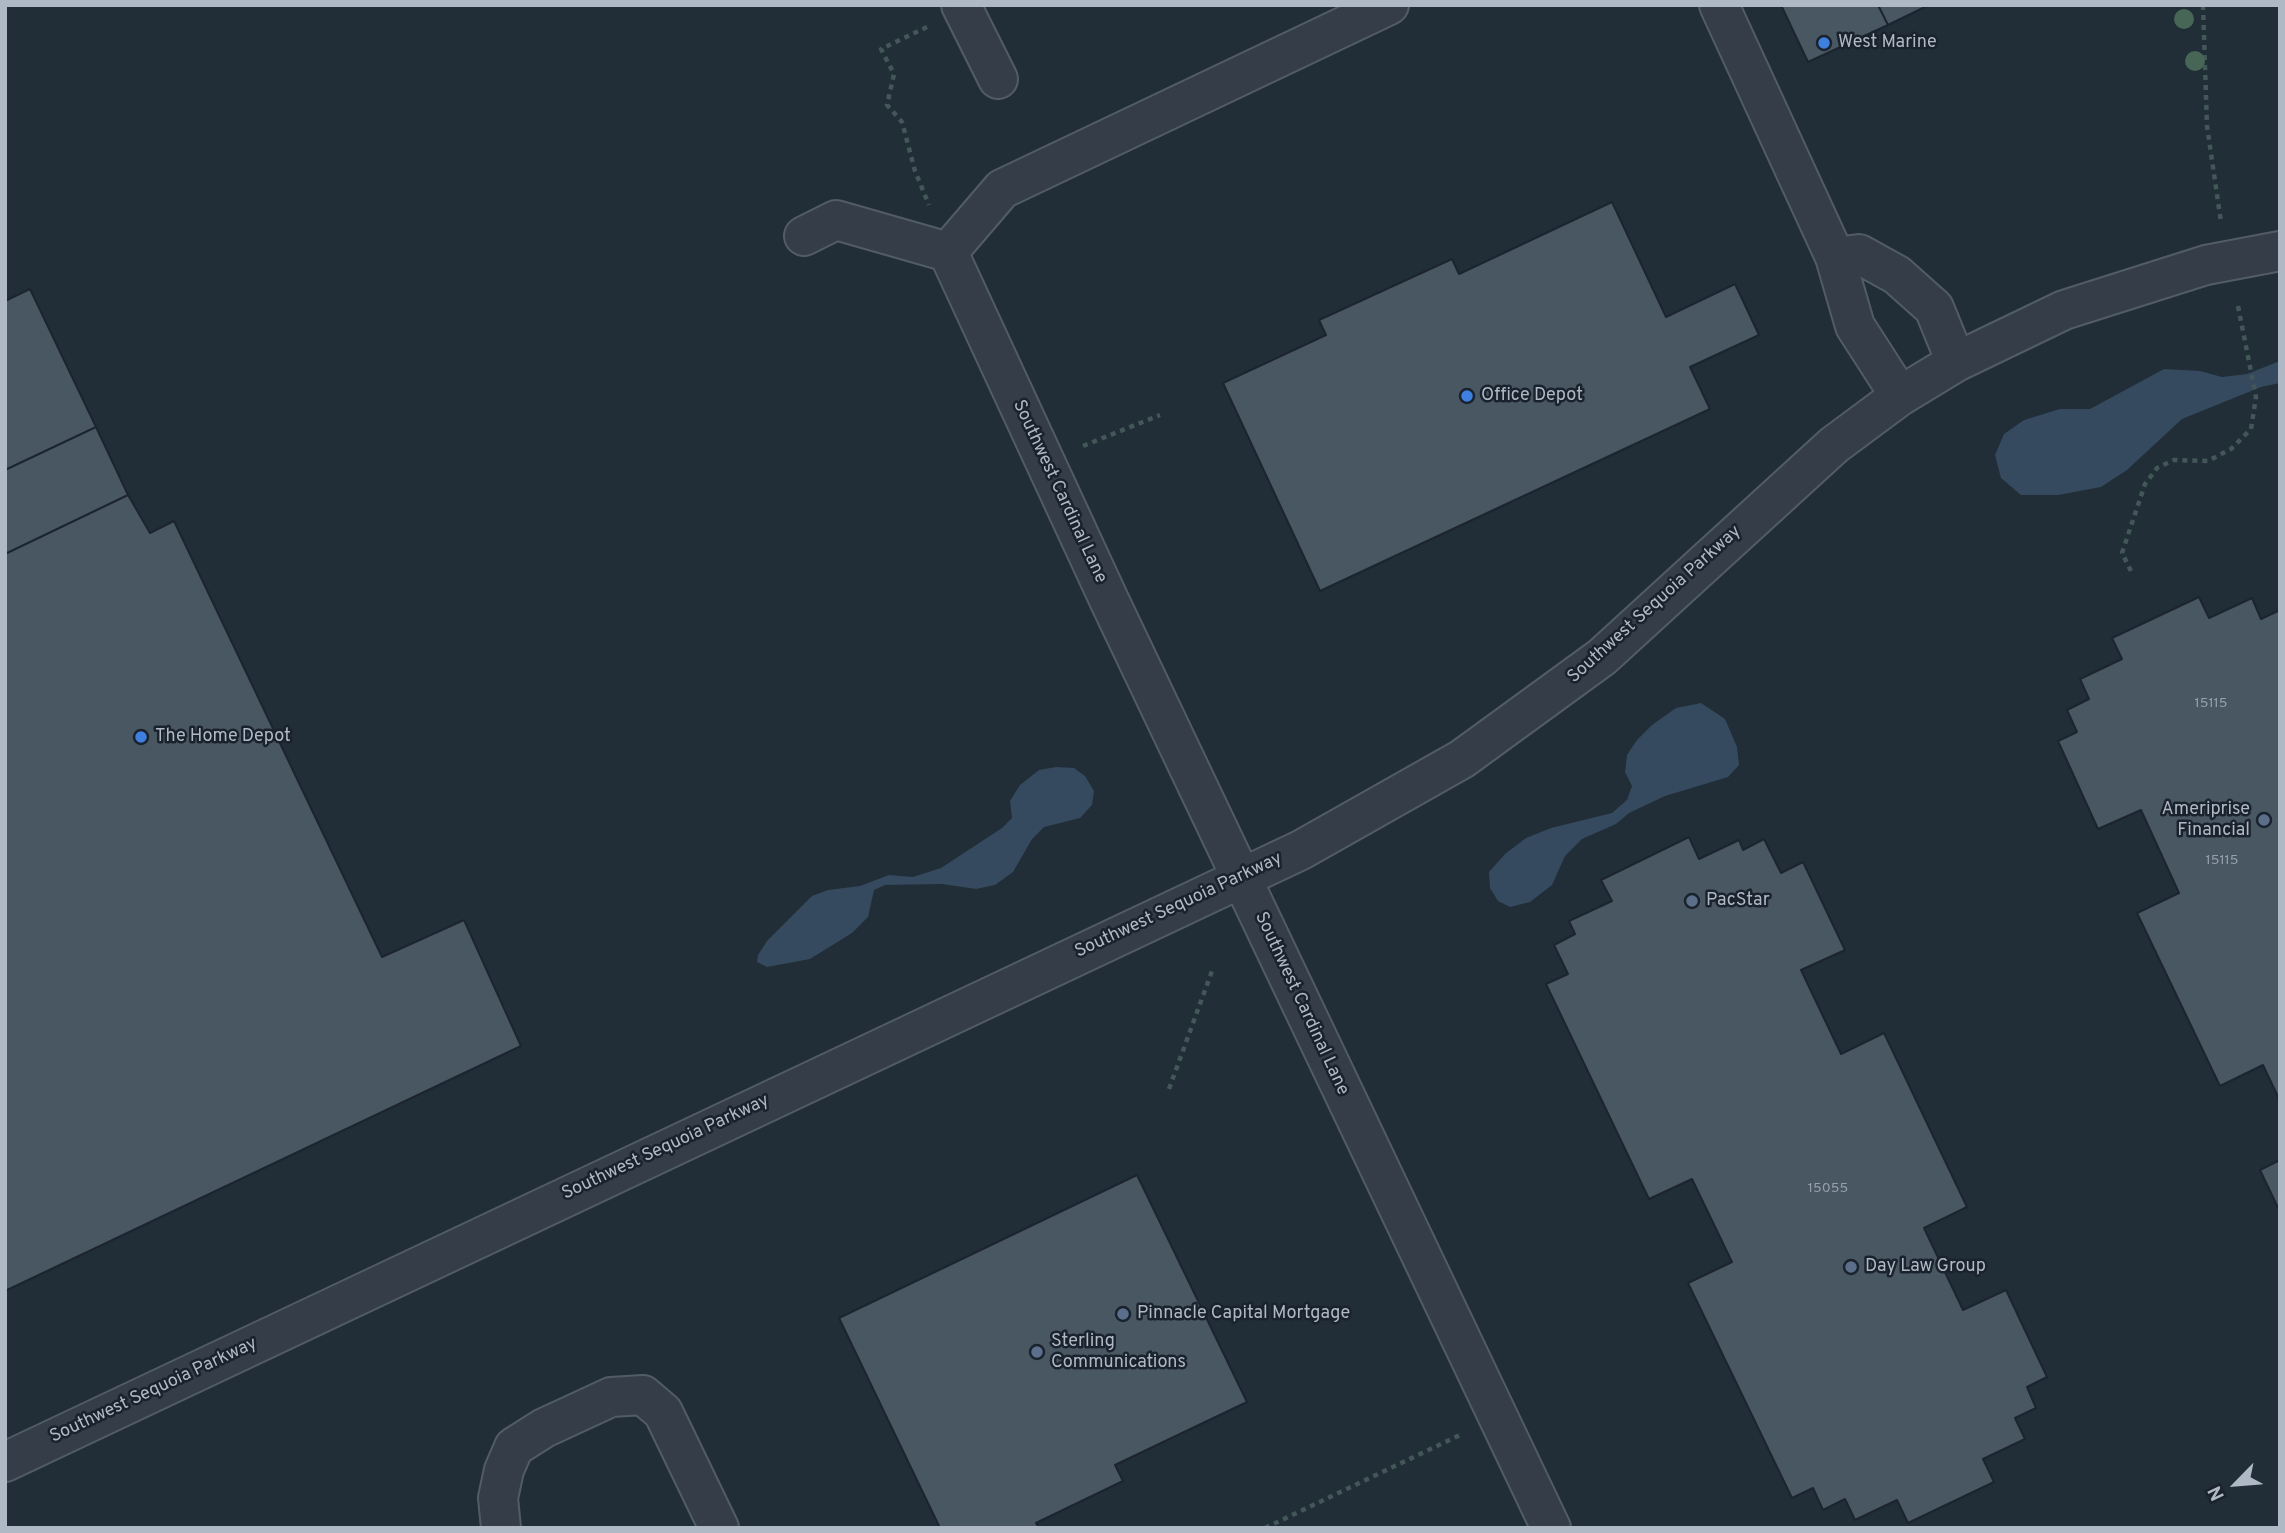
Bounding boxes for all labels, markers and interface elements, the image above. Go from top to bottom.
place label: West Marine [1838,32,1937,54]
marker: West Marine [1816,35,1832,51]
place label: Office Depot [1481,385,1583,407]
marker: Office Depot [1459,388,1475,404]
street label: Southwest Cardinal Lane [1007,397,1111,587]
street label: Southwest Sequoia Parkway [1564,521,1746,689]
house number: 15115 [2194,696,2228,712]
place label: The Home Depot [155,726,291,748]
marker: The Home Depot [133,729,149,745]
place label: Ameriprise Financial [2161,799,2250,842]
marker: Ameriprise Financial [2256,812,2272,828]
street label: Southwest Sequoia Parkway [1072,848,1286,964]
house number: 15115 [2205,853,2239,869]
place label: PacStar [1706,890,1770,912]
marker: PacStar [1684,893,1700,909]
street label: Southwest Cardinal Lane [1249,909,1353,1099]
street label: Southwest Sequoia Parkway [559,1090,773,1206]
house number: 15055 [1808,1181,1848,1197]
place label: Day Law Group [1865,1256,1986,1278]
marker: Day Law Group [1843,1259,1859,1275]
place label: Pinnacle Capital Mortgage [1137,1303,1350,1325]
marker: Pinnacle Capital Mortgage [1115,1306,1131,1322]
place label: Sterling Communications [1051,1331,1186,1374]
street label: Southwest Sequoia Parkway [47,1333,261,1449]
marker: Sterling Communications [1029,1344,1045,1360]
north arrow [2201,1449,2271,1519]
text: N [2203,1482,2231,1504]

